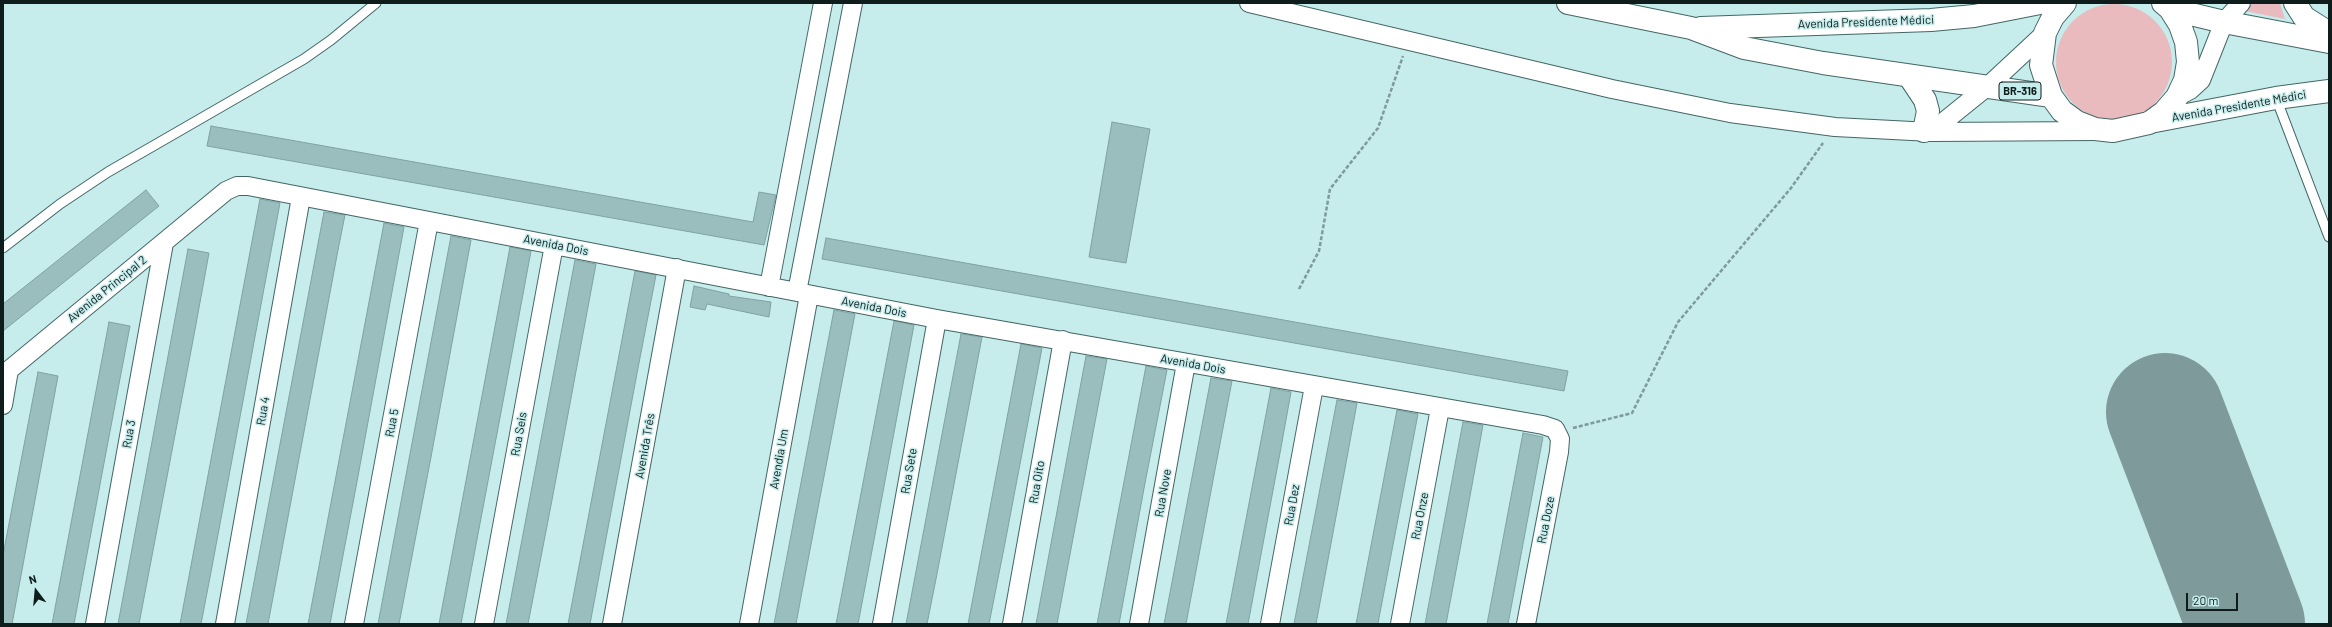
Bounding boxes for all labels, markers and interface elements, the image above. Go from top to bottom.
street label: Avenida Presidente Médici [1798,12,1934,32]
road number: BR-316 [1999,82,2041,100]
street label: Avenida Presidente Médici [2171,87,2307,125]
street label: Avenida Dois [522,232,590,258]
street label: Avenida Principal 2 [64,253,150,325]
street label: Avenida Dois [840,294,908,320]
street label: Avenida Dois [1159,351,1227,377]
street label: Rua 4 [253,396,273,426]
street label: Rua 5 [382,408,402,438]
street label: Rua Seis [508,411,530,457]
street label: Avenida Três [632,412,658,480]
street label: Rua 3 [119,419,139,449]
street label: Avendia Um [767,428,791,490]
street label: Rua Sete [898,447,920,495]
street label: Rua Oito [1026,459,1048,505]
street label: Rua Nove [1152,468,1174,518]
street label: Rua Dez [1281,483,1303,527]
street label: Rua Onze [1408,491,1432,541]
street label: Rua Doze [1534,495,1558,545]
north arrow [16,571,56,611]
text: N [27,572,38,586]
scale bar [2188,585,2240,611]
text: 20 m [2193,593,2219,607]

